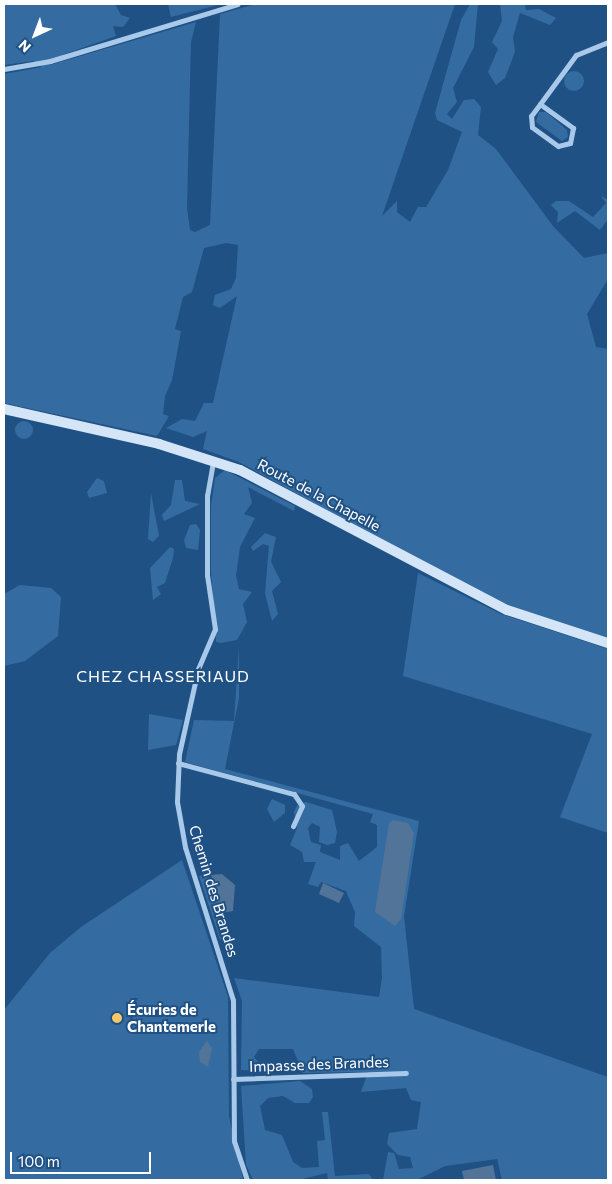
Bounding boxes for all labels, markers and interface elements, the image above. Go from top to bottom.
north arrow [10,10,60,60]
text: N [15,37,34,56]
street label: Route de la Chapelle [254,455,384,535]
district label: CHEZ CHASSERIAUD [74,666,252,686]
street label: Chemin des Brandes [185,823,243,959]
place label: Écuries de Chantemerle [127,1000,216,1035]
marker: Écuries de Chantemerle [111,1012,123,1024]
street label: Impasse des Brandes [249,1053,389,1075]
scale bar [12,1142,154,1174]
text: 100 m [18,1152,60,1170]

